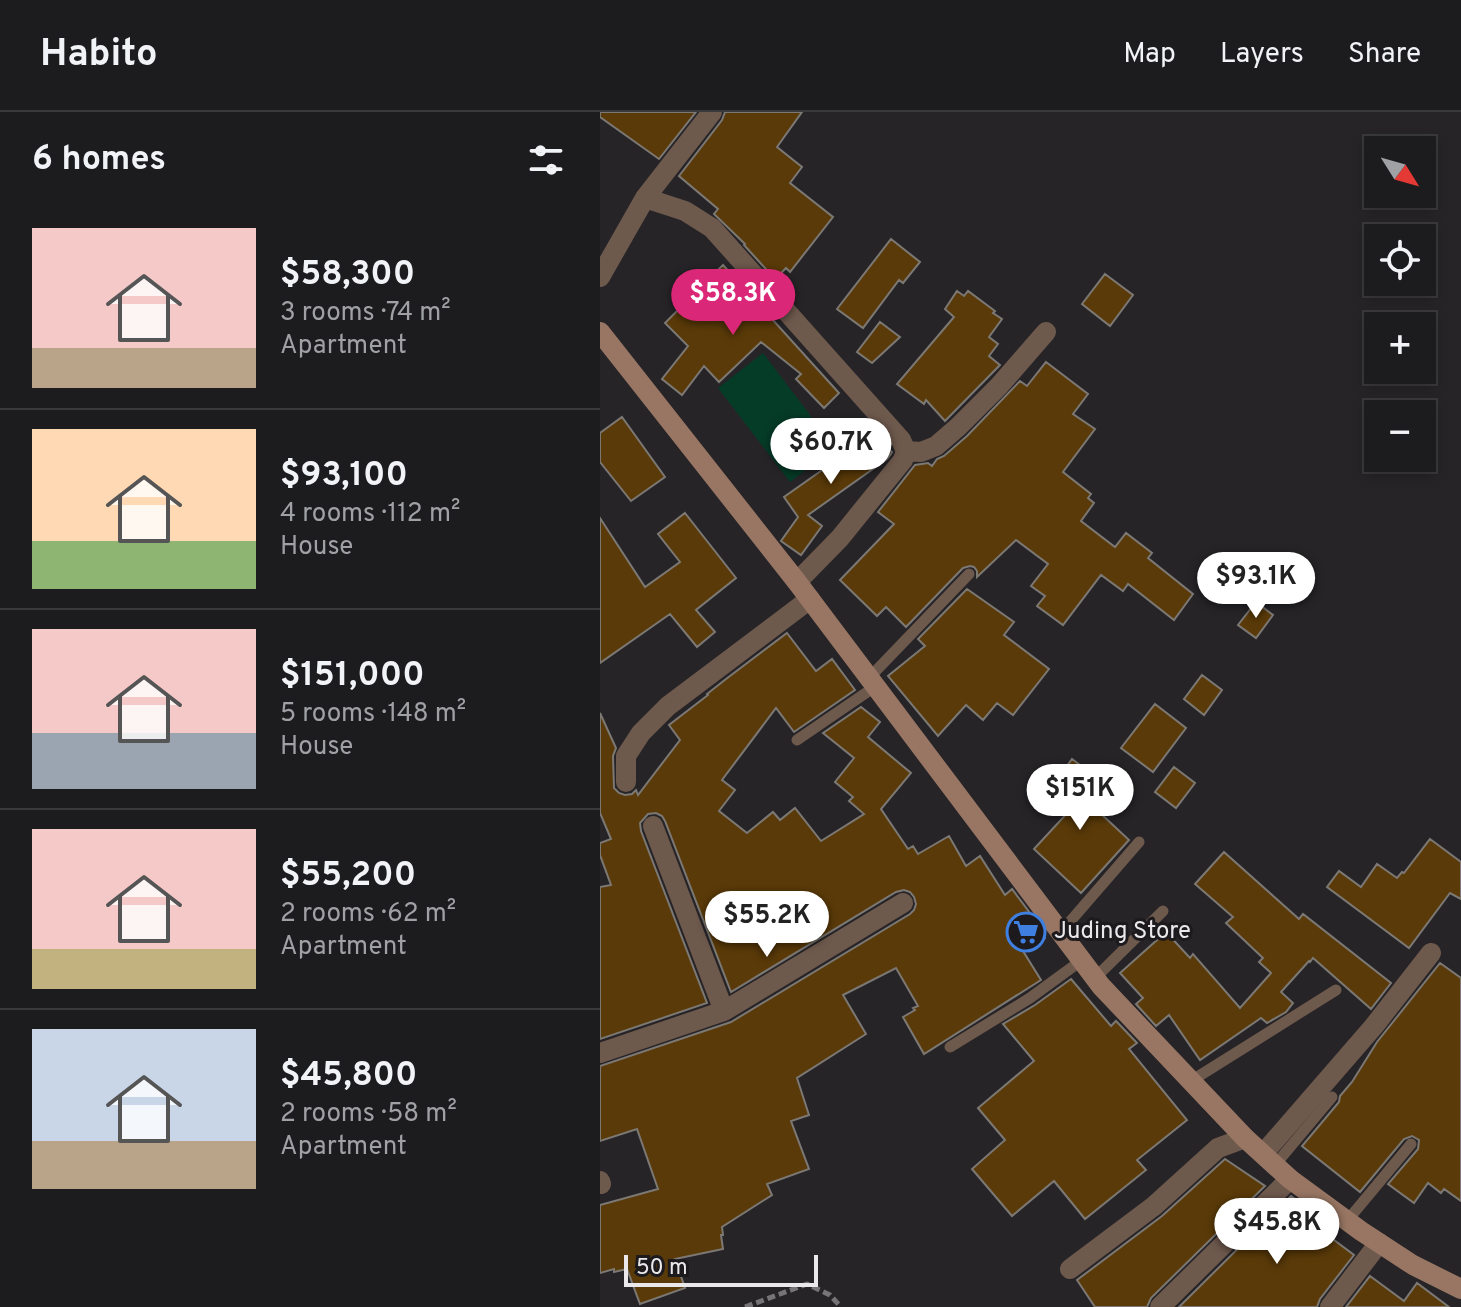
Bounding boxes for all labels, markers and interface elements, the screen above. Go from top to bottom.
text: Habito [40,31,158,80]
text: Map [1123,37,1176,73]
text: Layers [1220,37,1304,73]
text: Share [1348,37,1421,73]
north arrow [1364,136,1436,208]
map controls [1364,136,1436,472]
icon: filters [524,138,568,182]
text: 6 homes [32,139,166,182]
button: locate [1364,224,1436,296]
text: $58,300 [280,254,415,297]
icon: home [96,260,192,356]
pin: $58.3K [668,269,798,337]
text: $58.3K [689,278,777,311]
text: 3 rooms · 74 m² [280,297,451,330]
button: + [1364,312,1436,384]
text: Apartment [280,330,407,363]
button: − [1364,400,1436,472]
pin: $60.7K [766,418,896,486]
text: $60.7K [788,427,874,460]
text: $93,100 [280,455,408,498]
icon: home [96,461,192,557]
text: 4 rooms · 112 m² [280,498,460,531]
text: House [280,531,353,564]
pin: $93.1K [1191,552,1321,620]
text: $93.1K [1215,561,1297,594]
text: $151,000 [280,655,425,698]
icon: home [96,661,192,757]
text: 5 rooms · 148 m² [280,698,466,731]
text: House [280,731,353,764]
pin: $151K [1024,764,1136,832]
text: $151K [1045,773,1115,806]
text: $55,200 [280,855,416,898]
icon: home [96,861,192,957]
pin: $55.2K [702,891,832,959]
text: 2 rooms · 62 m² [280,898,456,931]
text: $55.2K [723,900,811,933]
supermarket icon: Juding Store [1005,911,1047,953]
place label: Juding Store [1054,917,1191,947]
text: Apartment [280,931,407,964]
text: $45,800 [280,1055,417,1098]
icon: home [96,1061,192,1157]
text: 2 rooms · 58 m² [280,1098,457,1131]
text: Apartment [280,1131,407,1164]
pin: $45.8K [1212,1198,1342,1266]
text: $45.8K [1232,1207,1322,1240]
scale bar [624,1251,818,1287]
text: 50 m [636,1255,688,1282]

